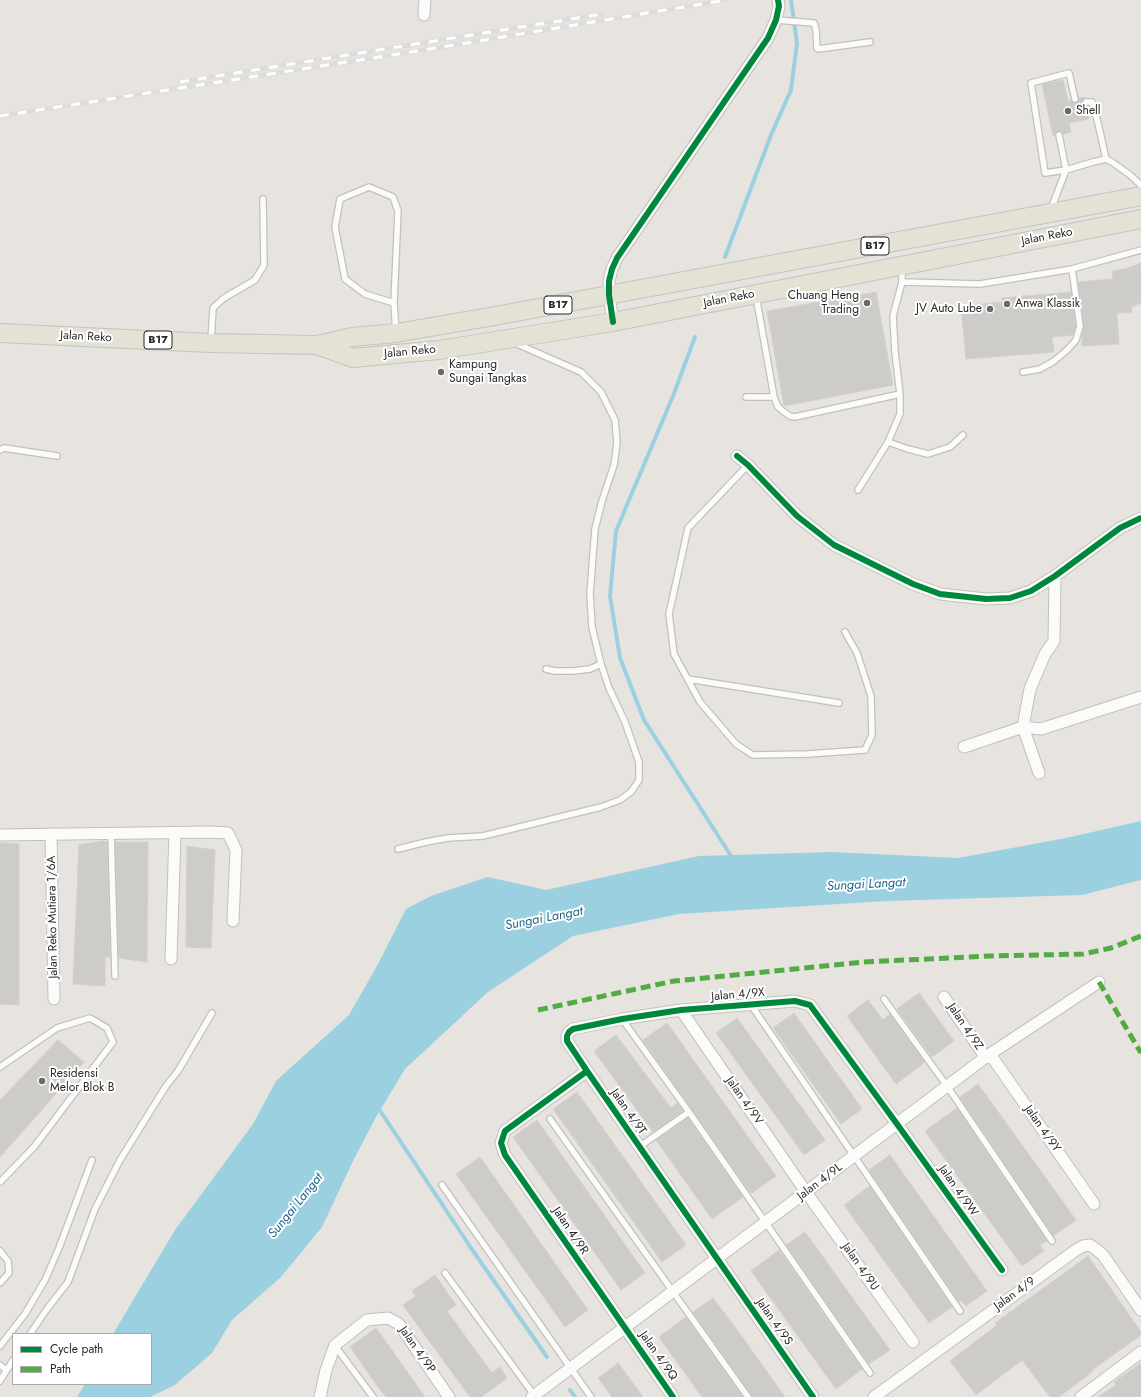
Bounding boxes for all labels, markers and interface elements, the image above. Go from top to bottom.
place label: Shell [1076,104,1101,118]
marker: Shell [1063,106,1073,116]
street label: Jalan Reko [1020,225,1074,249]
road number: B17 [861,237,889,255]
street label: Jalan Reko [702,287,756,311]
place label: Chuang Heng Trading [788,289,859,317]
road number: B17 [544,296,572,314]
place label: Anwa Klassik [1015,297,1080,311]
marker: Chuang Heng Trading [862,298,872,308]
marker: Anwa Klassik [1002,299,1012,309]
place label: JV Auto Lube [916,302,982,316]
marker: JV Auto Lube [985,304,995,314]
street label: Jalan Reko [60,328,112,346]
road number: B17 [144,331,172,349]
street label: Jalan Reko [384,343,436,361]
place label: Kampung Sungai Tangkas [449,358,527,386]
marker: Kampung Sungai Tangkas [436,367,446,377]
street label: Jalan Reko Mutiara 1/6A [45,855,61,979]
water label: Sungai Langat [826,875,906,895]
water label: Sungai Langat [504,904,584,934]
street label: Jalan 4/9X [711,985,765,1005]
street label: Jalan 4/9Z [944,1001,986,1053]
place label: Residensi Melor Blok B [50,1067,115,1095]
street label: Jalan 4/9V [722,1074,766,1128]
marker: Residensi Melor Blok B [37,1076,47,1086]
street label: Jalan 4/9T [607,1086,649,1138]
street label: Jalan 4/9Y [1021,1103,1063,1155]
street label: Jalan 4/9L [795,1160,845,1204]
street label: Jalan 4/9W [935,1163,981,1219]
water label: Sungai Langat [265,1171,327,1241]
street label: Jalan 4/9R [549,1205,591,1257]
street label: Jalan 4/9U [838,1240,882,1294]
street label: Jalan 4/9 [992,1274,1038,1314]
street label: Jalan 4/9S [753,1296,795,1348]
street label: Jalan 4/9P [396,1324,438,1376]
street label: Jalan 4/9Q [636,1329,680,1383]
legend [12,1333,152,1385]
text: Cycle path [50,1340,103,1358]
text: Path [50,1360,71,1378]

